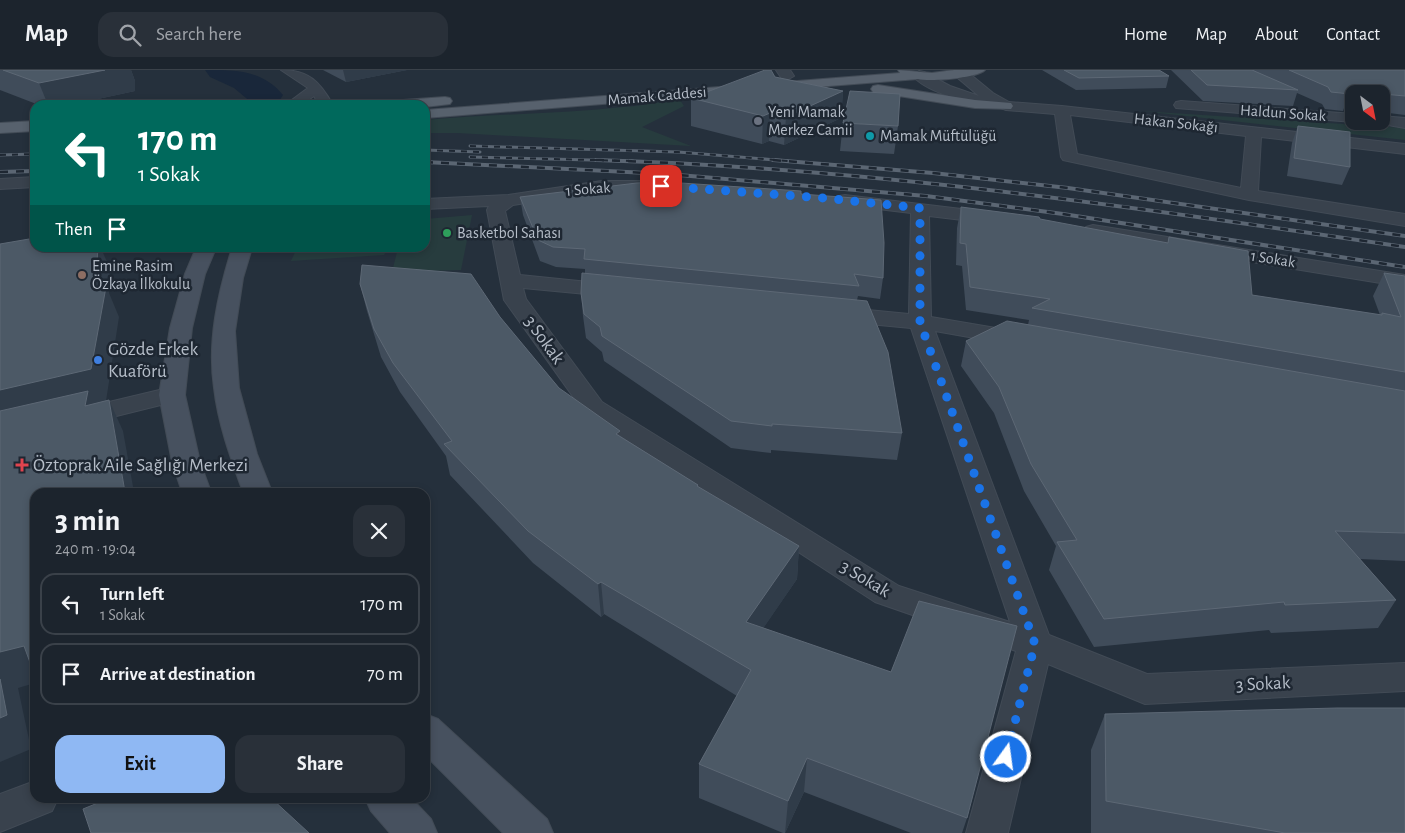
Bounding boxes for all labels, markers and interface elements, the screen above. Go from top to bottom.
search box [98,12,448,57]
icon: search [116,21,144,49]
text: Map [25,22,68,46]
text: Search here [156,25,242,44]
text: Home [1124,26,1167,44]
text: Map [1195,26,1227,44]
text: About [1255,26,1298,44]
text: Contact [1326,26,1380,44]
street label: Mamak Caddesi [607,84,707,108]
north arrow [1345,85,1390,130]
map controls [1345,85,1390,130]
street label: Haldun Sokak [1240,102,1327,124]
place label: Yeni Mamak Merkez Camii [768,104,853,138]
street label: Hakan Sokağı [1133,111,1219,135]
marker: Yeni Mamak Merkez Camii [752,115,764,127]
icon: left [55,120,120,185]
text: 170 m [138,122,218,157]
place label: Mamak Müftülüğü [880,128,996,144]
marker: Mamak Müftülüğü [864,130,876,142]
text: 1 Sokak [138,163,200,185]
pin [640,165,682,207]
icon: arrive [647,172,675,200]
street label: 1 Sokak [565,179,612,199]
icon: arrive [103,215,131,243]
text: Then [55,220,93,239]
place label: Basketbol Sahası [457,225,561,241]
marker: Basketbol Sahası [441,227,453,239]
street label: 1 Sokak [1250,248,1297,271]
place label: Emine Rasim Özkaya İlkokulu [92,258,190,293]
marker: Emine Rasim Özkaya İlkokulu [76,269,88,281]
street label: 3 Sokak [520,312,568,368]
place label: Gözde Erkek Kuaförü [108,340,199,381]
marker: Gözde Erkek Kuaförü [92,354,104,366]
place label: Öztoprak Aile Sağlığı Merkezi [33,455,248,475]
marker: Öztoprak Aile Sağlığı Merkezi [15,458,29,472]
button: close [353,505,405,557]
text: 3 min [55,506,120,536]
text: 240 m · 19:04 [55,541,136,557]
street label: 3 Sokak [837,557,894,601]
text: Turn left [100,585,164,604]
icon: left [57,590,85,618]
text: 170 m [360,595,403,614]
text: 1 Sokak [100,607,145,623]
icon: arrive [57,660,85,688]
text: Arrive at destination [100,665,256,684]
text: 70 m [367,665,403,684]
street label: 3 Sokak [1235,673,1291,695]
position arrow [979,730,1031,782]
button: Exit [55,735,225,793]
button: Share [235,735,405,793]

